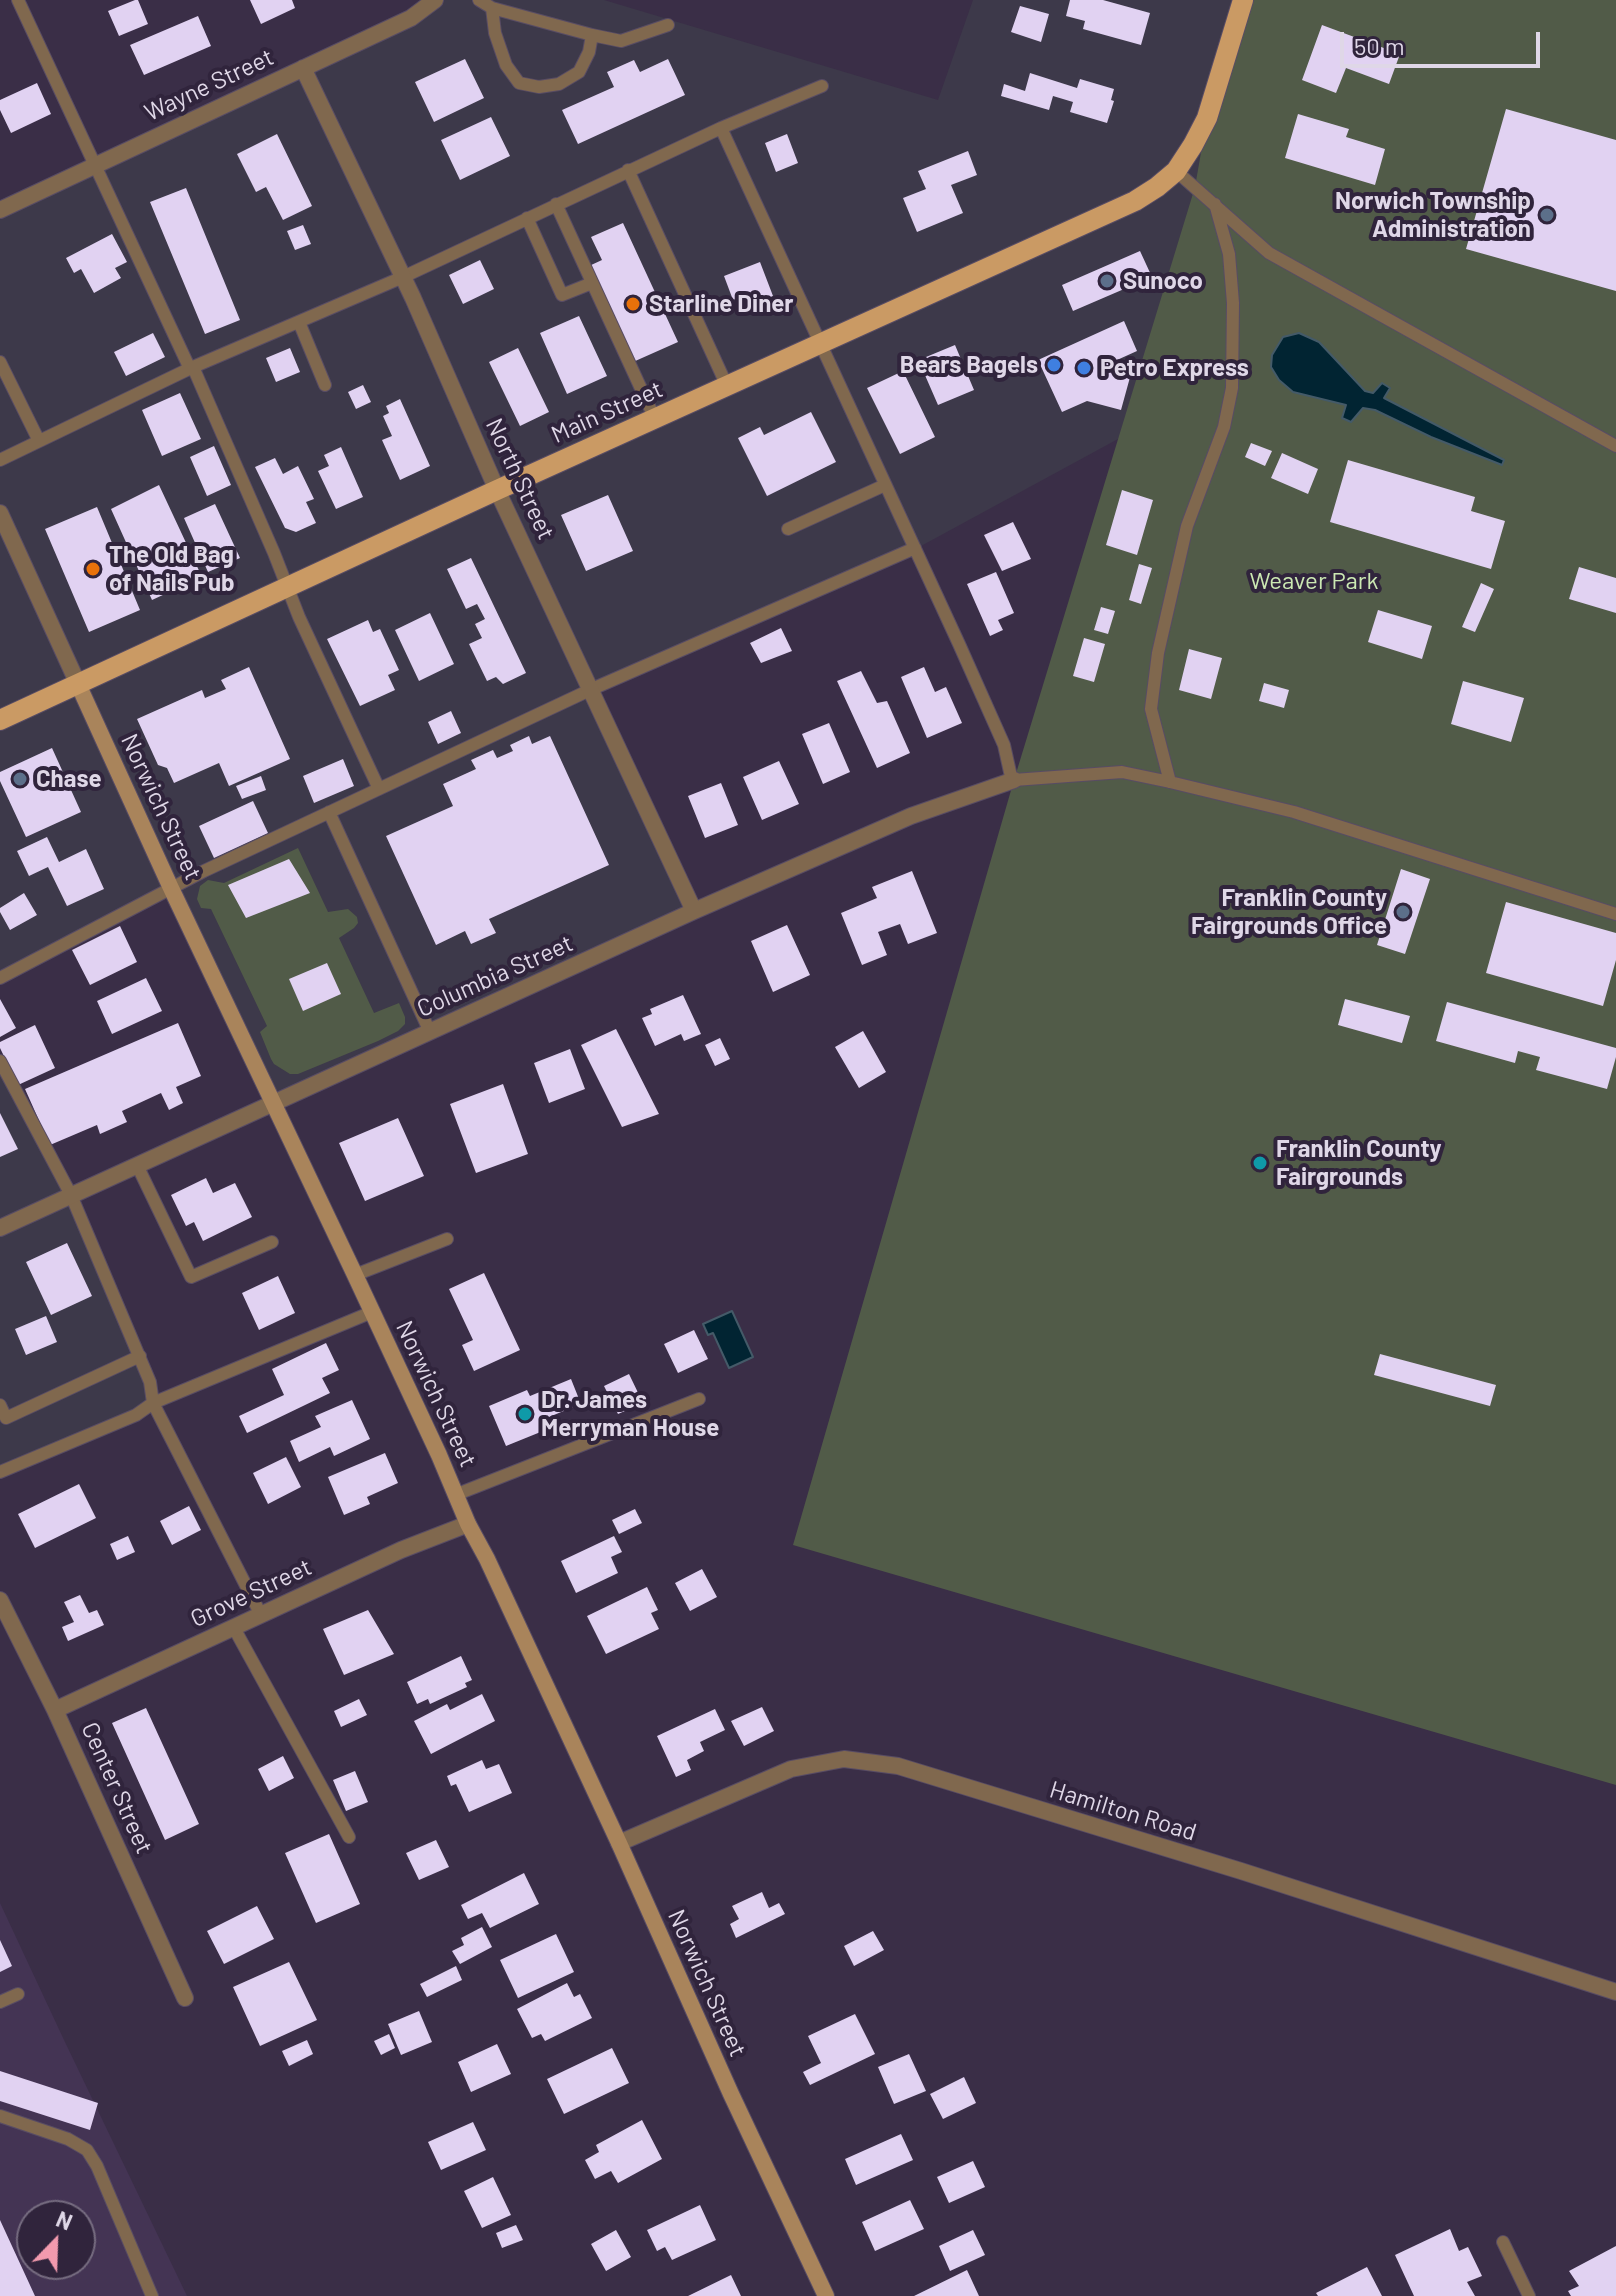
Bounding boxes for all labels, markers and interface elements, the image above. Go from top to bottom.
scale bar [1344,16,1544,66]
text: 50 m [1354,31,1405,60]
street label: Wayne Street [140,43,278,127]
place label: Norwich Township Administration [1335,187,1531,243]
marker: Norwich Township Administration [1538,206,1556,224]
place label: Sunoco [1123,267,1203,295]
marker: Sunoco [1098,272,1116,290]
place label: Starline Diner [649,290,794,318]
marker: Starline Diner [624,295,642,313]
place label: Bears Bagels [900,351,1038,379]
place label: Petro Express [1100,354,1249,382]
marker: Bears Bagels [1045,356,1063,374]
marker: Petro Express [1075,359,1093,377]
street label: Main Street [547,375,667,449]
street label: North Street [479,414,561,544]
place label: The Old Bag of Nails Pub [109,541,235,597]
marker: The Old Bag of Nails Pub [84,560,102,578]
park label: Weaver Park [1249,567,1379,595]
street label: Norwich Street [115,729,207,885]
place label: Chase [36,765,102,793]
marker: Chase [11,770,29,788]
place label: Franklin County Fairgrounds Office [1191,884,1387,940]
marker: Franklin County Fairgrounds Office [1394,903,1412,921]
street label: Columbia Street [413,929,577,1023]
place label: Franklin County Fairgrounds [1276,1135,1442,1191]
marker: Franklin County Fairgrounds [1251,1154,1269,1172]
street label: Norwich Street [390,1316,482,1472]
place label: Dr. James Merryman House [541,1386,719,1442]
marker: Dr. James Merryman House [516,1405,534,1423]
street label: Grove Street [186,1552,316,1634]
street label: Center Street [75,1718,159,1858]
street label: Hamilton Road [1046,1775,1200,1847]
street label: Norwich Street [662,1905,752,2061]
north arrow [16,2200,96,2280]
text: N [53,2205,76,2235]

